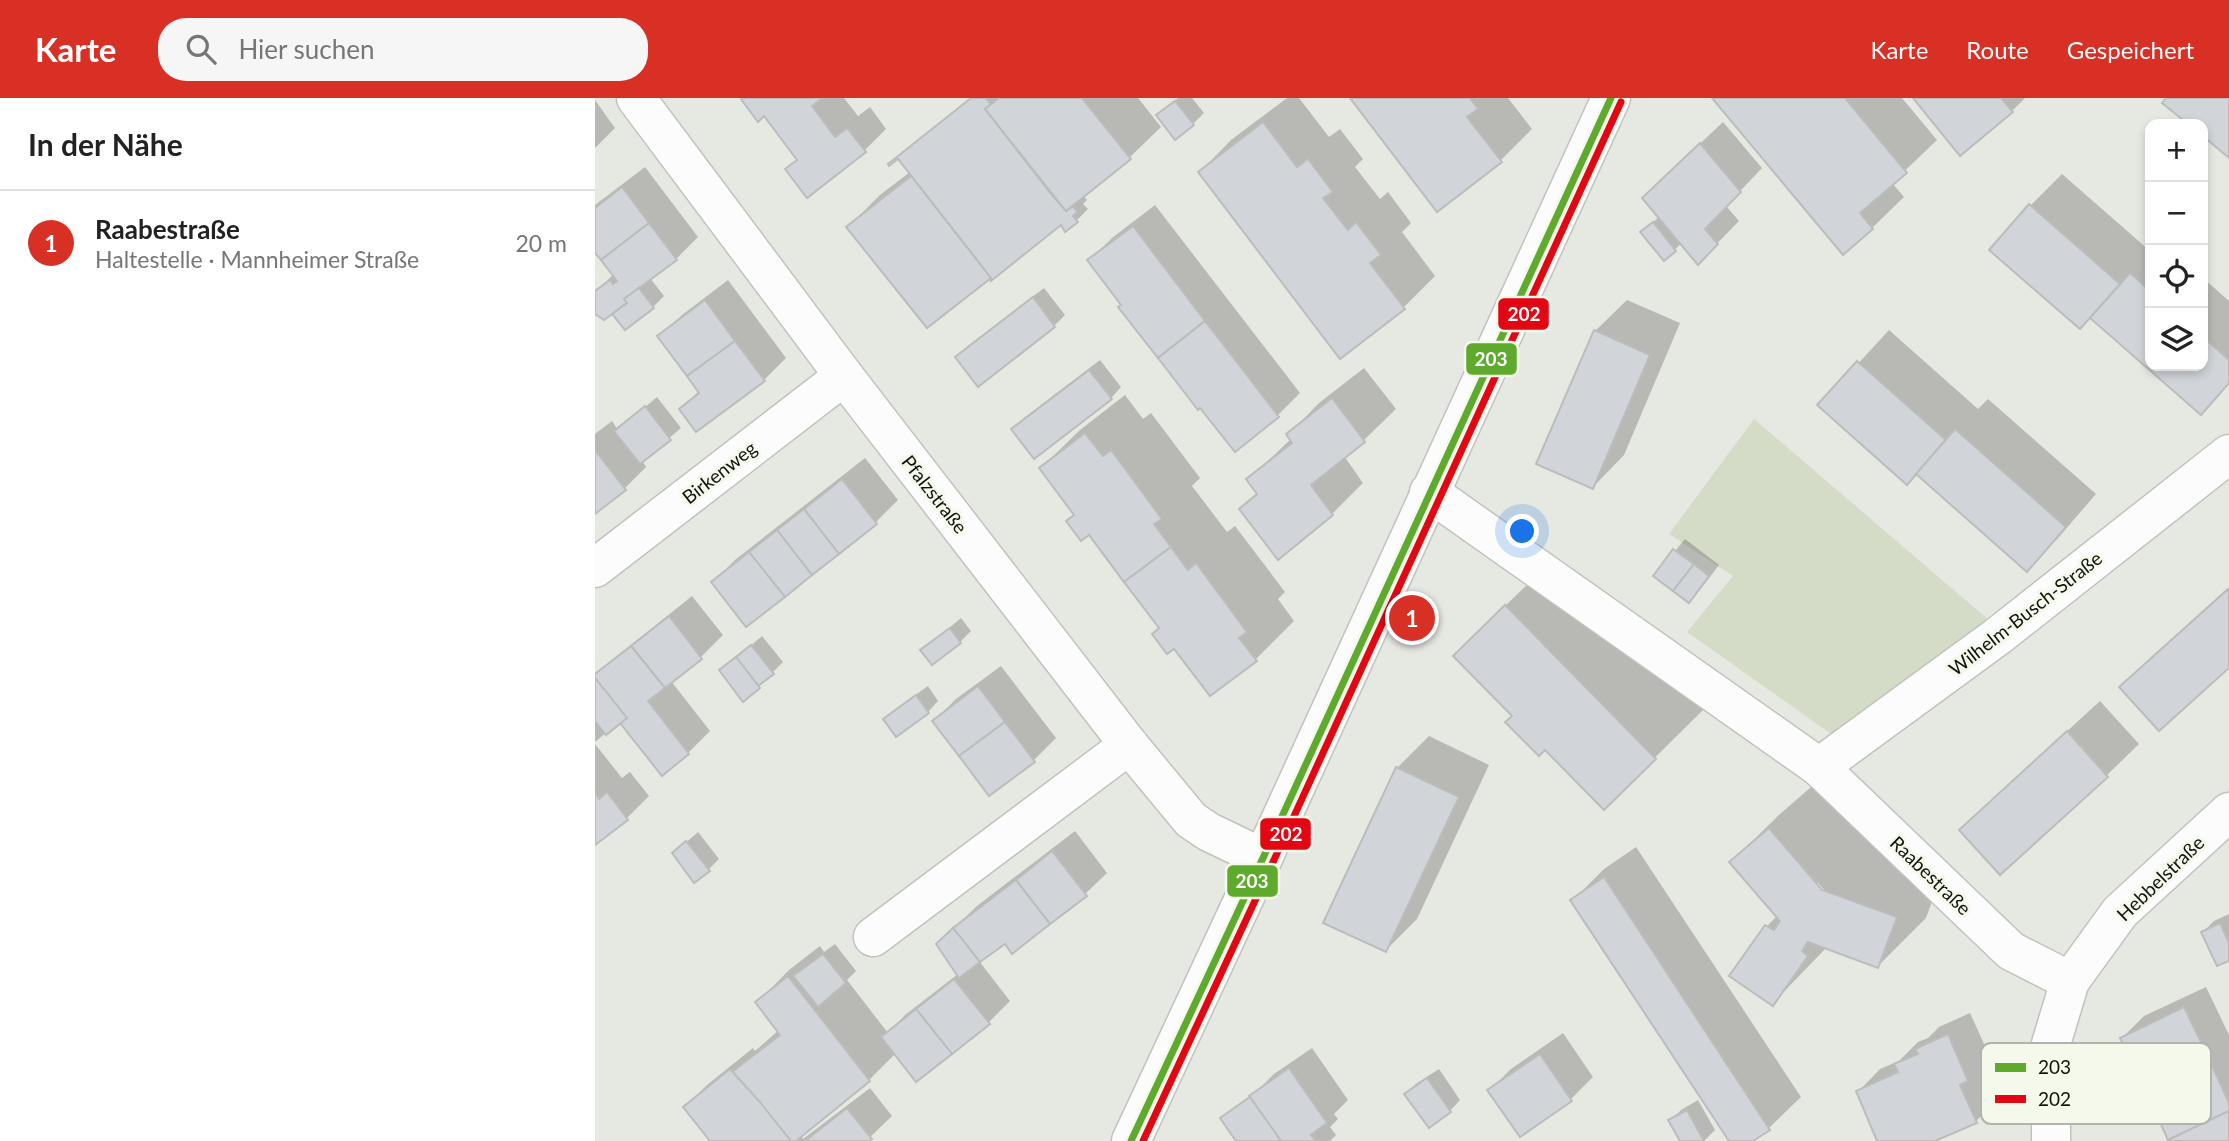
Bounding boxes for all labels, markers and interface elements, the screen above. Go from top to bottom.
search box [158,18,648,81]
text: Karte [35,29,116,69]
icon: search [182,30,220,68]
text: Hier suchen [238,33,375,65]
text: Karte [1871,35,1928,64]
text: Route [1966,35,2029,64]
text: Gespeichert [2067,35,2194,64]
map controls [2145,119,2208,371]
button: + [2145,119,2208,182]
text: In der Nähe [28,126,183,162]
button: − [2145,182,2208,245]
text: Raabestraße [95,213,240,245]
text: 1 [44,229,58,257]
text: 20 m [516,229,567,257]
text: Haltestelle · Mannheimer Straße [95,245,419,273]
button: locate [2145,245,2208,308]
line badge: 202 [1497,297,1550,331]
text: 202 [1507,302,1541,325]
button: layers [2145,308,2208,371]
line badge: 203 [1465,342,1518,376]
text: 203 [1474,347,1508,370]
street label: Birkenweg [677,436,761,508]
street label: Pfalzstraße [897,450,973,538]
your location [1505,514,1539,548]
street label: Wilhelm-Busch-Straße [1944,546,2106,680]
pin: 1 [1389,592,1435,644]
line badge: 202 [1259,817,1312,851]
text: 202 [1269,822,1303,845]
street label: Raabestraße [1886,831,1976,919]
street label: Hebbelstraße [2112,831,2208,925]
line badge: 203 [1226,864,1279,898]
text: 203 [1235,869,1269,892]
legend [1981,1043,2211,1124]
text: 203 [2038,1055,2071,1078]
text: 202 [2038,1087,2071,1110]

